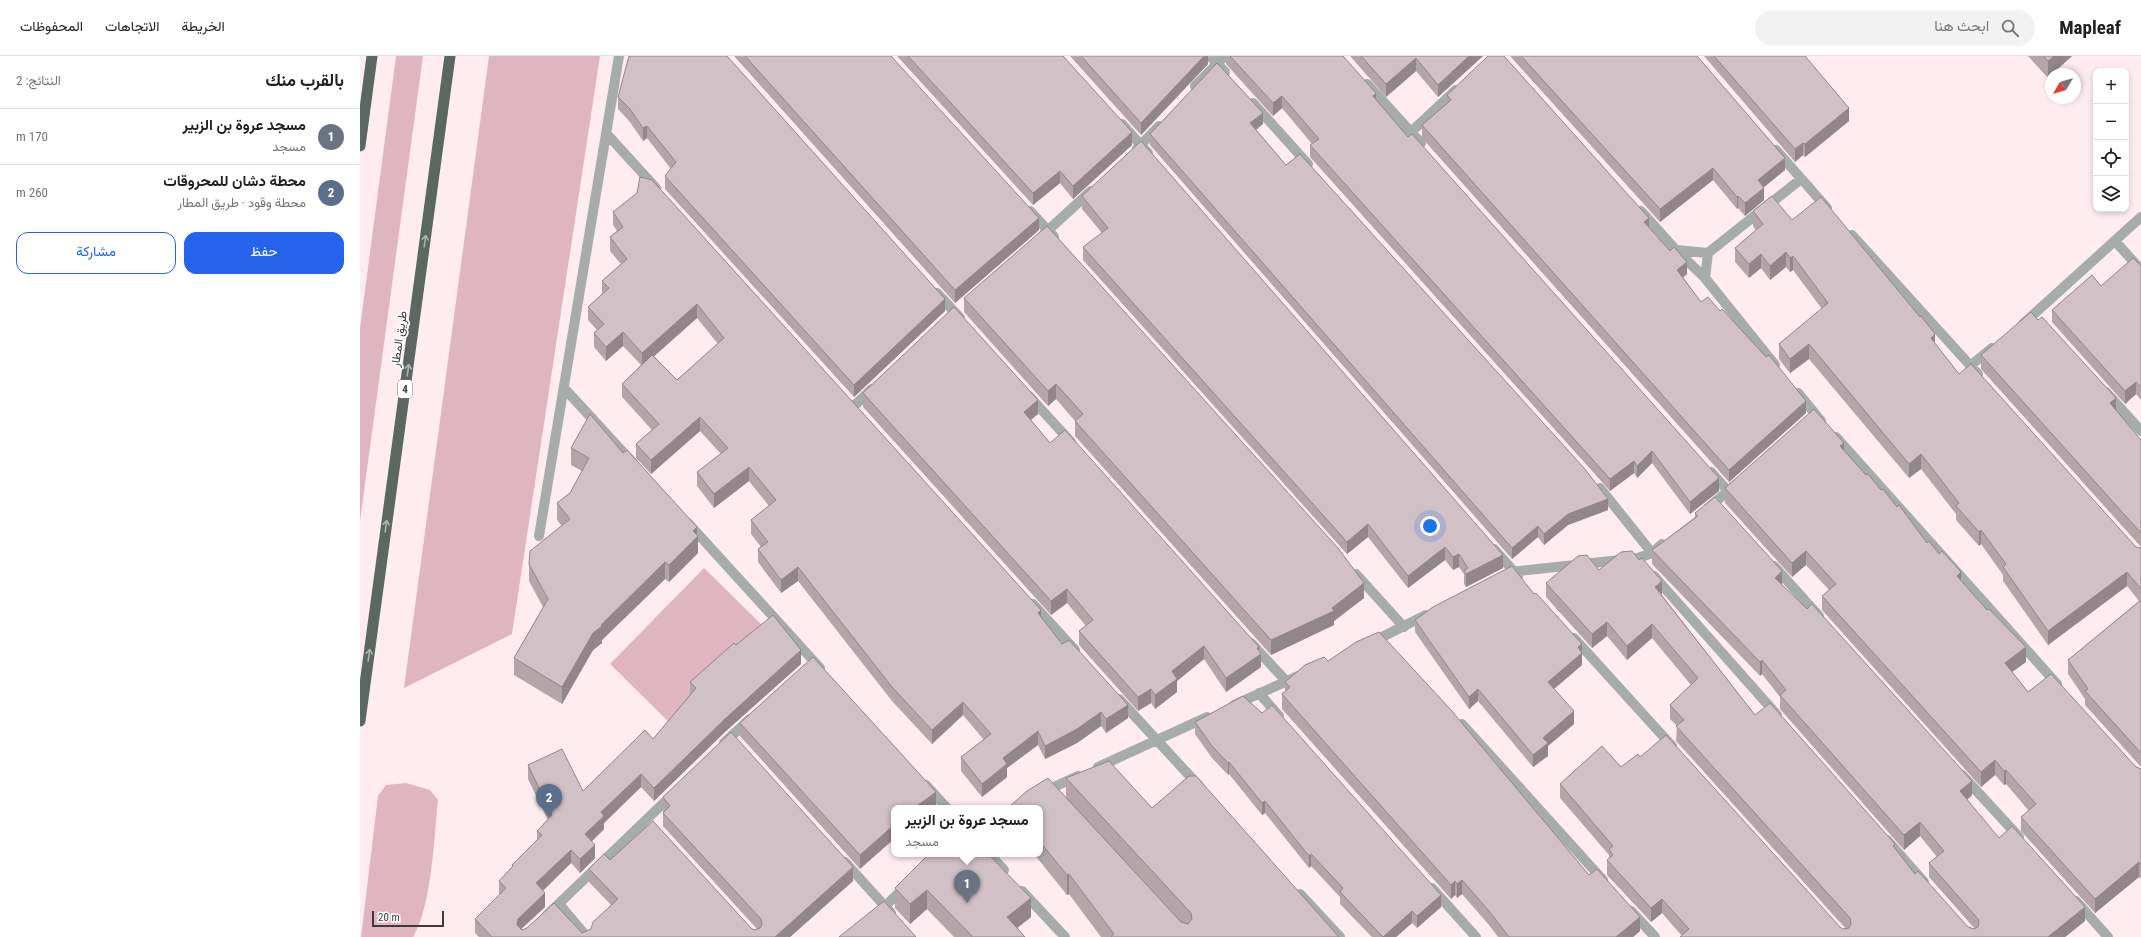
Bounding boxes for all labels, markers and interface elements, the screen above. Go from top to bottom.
search box [1755,10,2035,46]
text: Mapleaf [2059,16,2121,39]
text: ابحث هنا [1934,17,1989,35]
icon: search [1999,17,2021,39]
text: المحفوظات [20,18,83,34]
text: الاتجاهات [105,18,159,34]
text: الخريطة [181,18,225,34]
north arrow [2045,68,2081,104]
map controls [2093,68,2129,212]
button: + [2093,68,2129,104]
text: بالقرب منك [265,70,344,90]
text: النتائج: 2 [16,73,61,88]
button: − [2093,104,2129,140]
text: مسجد عروة بن الزبير [183,116,306,134]
text: 170 m [16,129,48,144]
text: 1 [328,129,334,144]
text: مسجد [272,139,306,154]
button: locate [2093,140,2129,176]
text: محطة دشان للمحروقات [163,172,306,190]
button: layers [2093,176,2129,212]
text: 260 m [16,185,48,200]
text: 2 [328,185,334,200]
text: محطة وقود · طريق المطار [177,195,306,210]
button: مشاركة [16,232,176,274]
button: حفظ [184,232,344,274]
one-way arrow [421,235,429,248]
street label: طريق المطار [388,310,411,369]
one-way arrow [404,364,412,377]
road number: 4 [398,380,412,398]
your location [1420,516,1440,536]
one-way arrow [383,520,390,533]
one-way arrow [365,649,373,662]
pin: 2 [536,784,562,817]
popup [891,805,1043,857]
text: مسجد عروة بن الزبير [905,811,1029,829]
text: مسجد [905,834,939,849]
pin: 1 [954,870,980,903]
scale bar [372,909,444,928]
text: 20 m [378,911,400,924]

